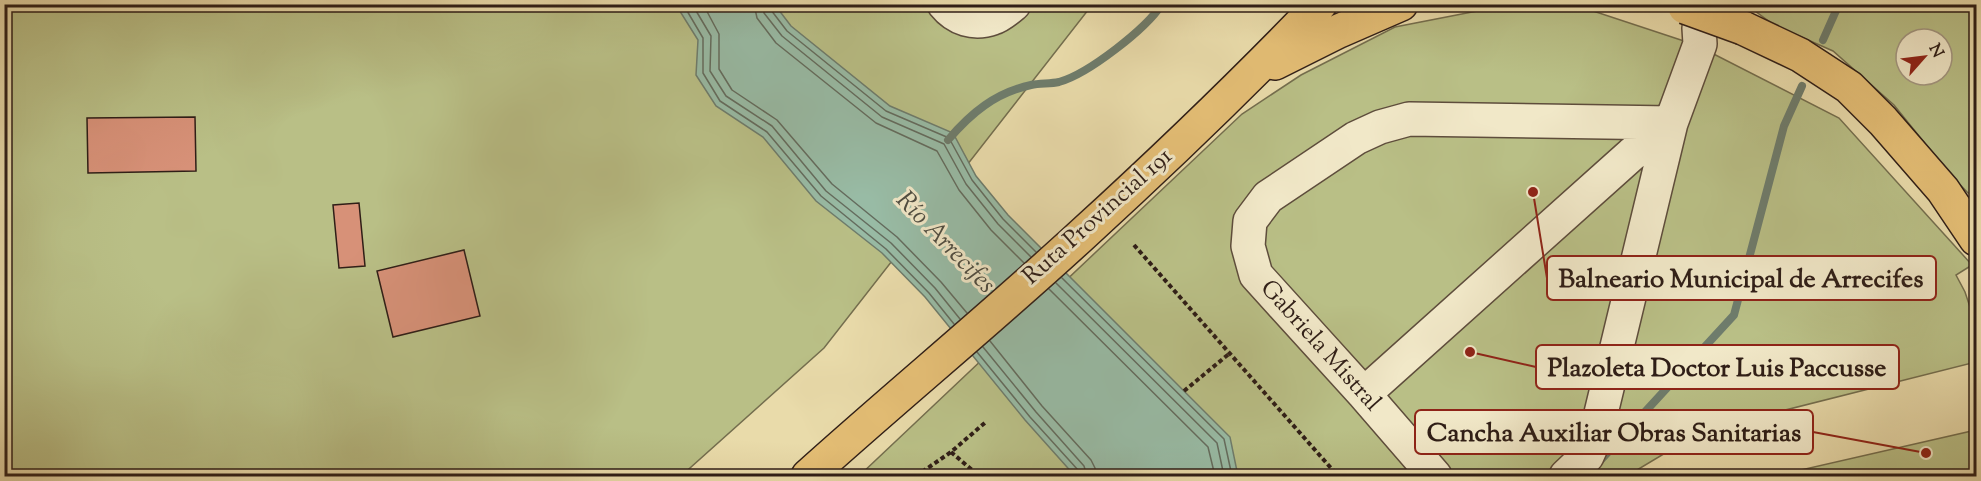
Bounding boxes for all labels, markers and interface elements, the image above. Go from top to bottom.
north arrow [1894,27,1954,87]
text: N [1922,40,1948,62]
street label: Ruta Provincial 191 [1016,140,1180,294]
water label: Río Arrecifes [887,183,1003,303]
callout: Balneario Municipal de Arrecifes [1547,256,1936,300]
text: Balneario Municipal de Arrecifes [1559,262,1923,299]
street label: Gabriela Mistral [1252,273,1389,419]
callout: Plazoleta Doctor Luis Paccusse [1536,345,1899,389]
text: Plazoleta Doctor Luis Paccusse [1548,351,1886,388]
callout: Cancha Auxiliar Obras Sanitarias [1415,410,1813,454]
text: Cancha Auxiliar Obras Sanitarias [1427,416,1801,453]

